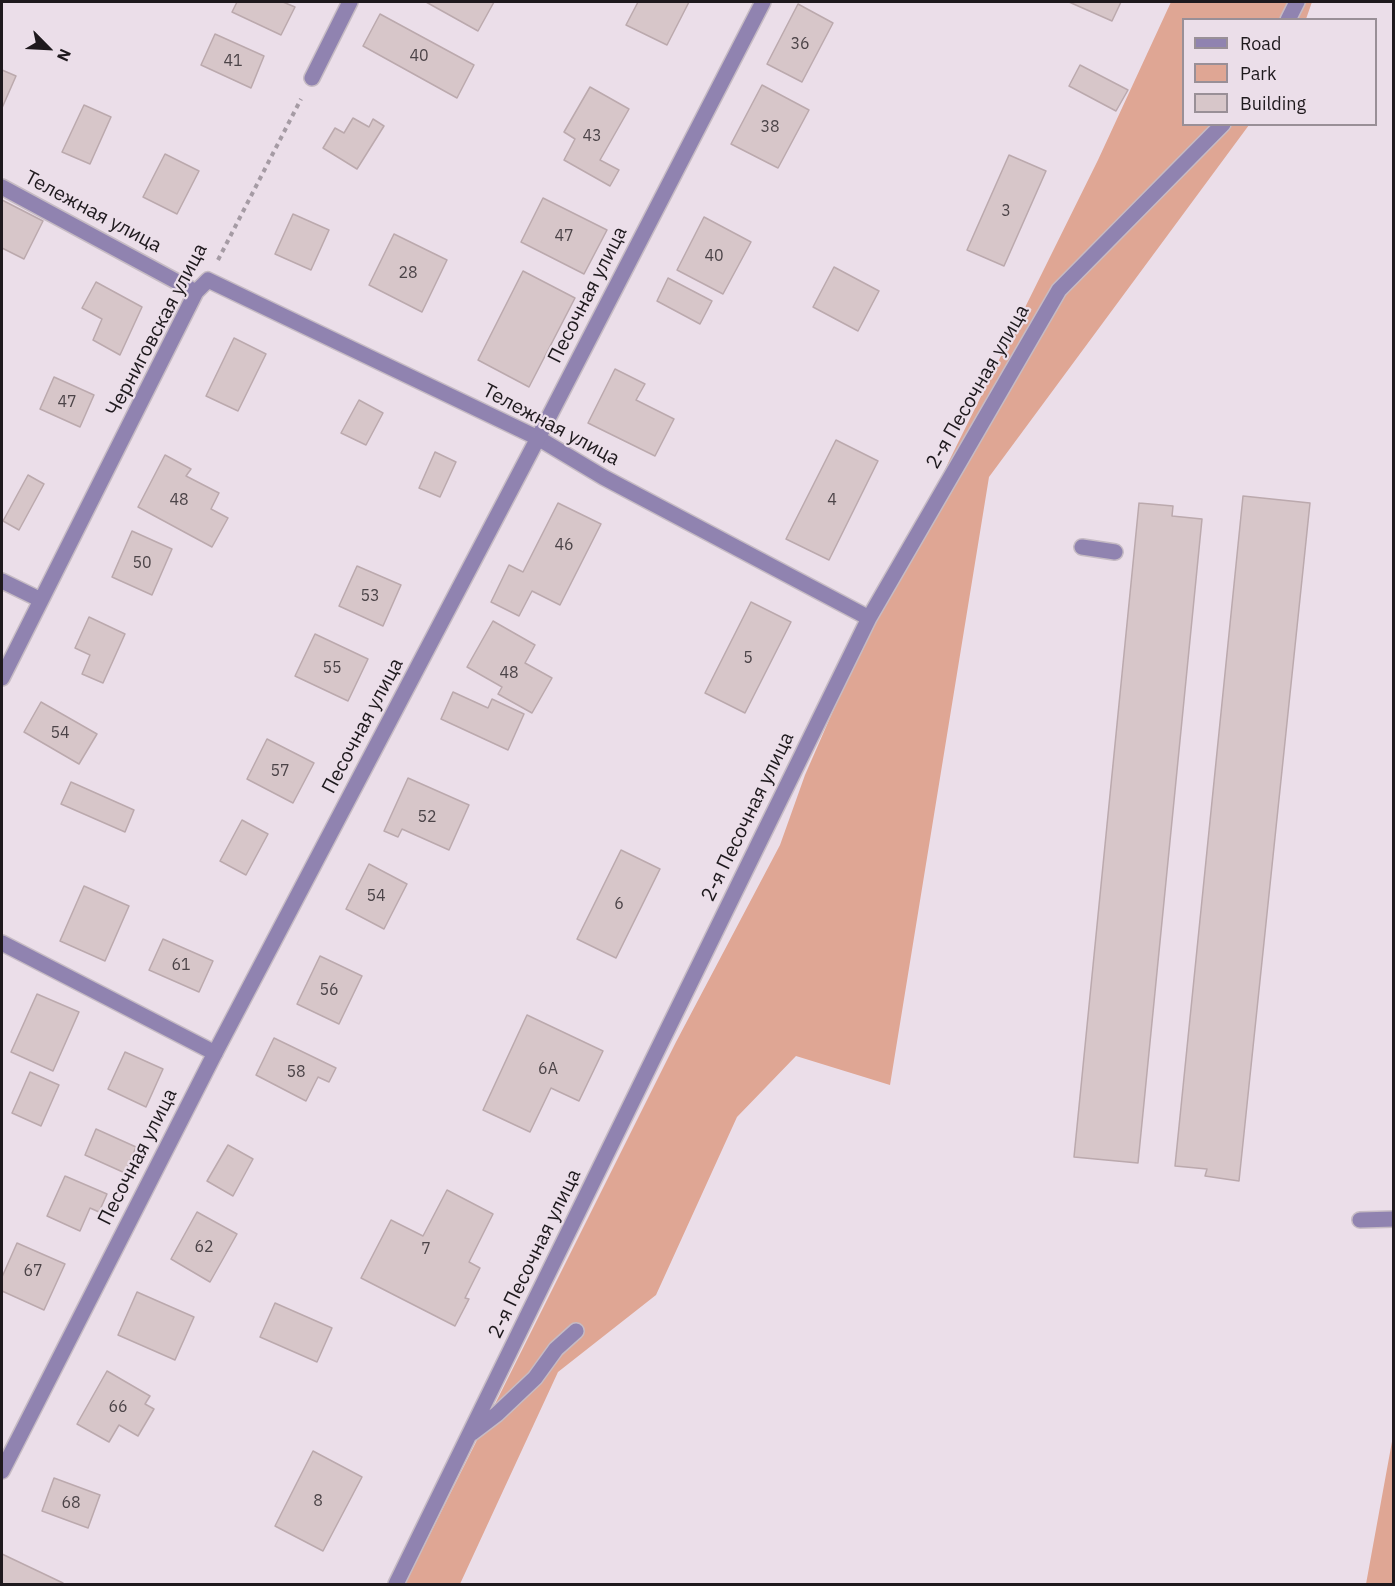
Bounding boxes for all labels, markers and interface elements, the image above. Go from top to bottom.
north arrow [18,18,78,78]
legend [1182,18,1377,126]
text: Road [1240,32,1281,55]
house number: 36 [790,34,810,54]
text: N [53,46,76,65]
house number: 40 [409,46,429,66]
house number: 41 [223,51,243,71]
text: Park [1240,62,1276,85]
text: Building [1240,92,1306,115]
house number: 38 [760,117,780,137]
house number: 43 [582,126,602,146]
street label: Тележная улица [20,166,166,258]
house number: 3 [1001,201,1011,221]
street label: Песочная улица [543,223,633,367]
house number: 47 [554,226,574,246]
street label: Черниговская улица [101,240,213,420]
house number: 40 [704,246,724,266]
house number: 28 [398,263,418,283]
street label: 2-я Песочная улица [921,301,1035,473]
street label: Тележная улица [478,379,624,471]
house number: 47 [57,392,77,412]
house number: 48 [169,490,189,510]
house number: 4 [827,490,837,510]
house number: 46 [554,535,574,555]
house number: 50 [132,553,152,573]
house number: 53 [360,586,380,606]
house number: 5 [743,648,753,668]
street label: Песочная улица [317,654,409,798]
house number: 55 [322,658,342,678]
house number: 48 [499,663,519,683]
house number: 54 [50,723,70,743]
street label: 2-я Песочная улица [697,728,799,906]
house number: 57 [270,761,290,781]
house number: 52 [417,807,437,827]
house number: 54 [366,886,386,906]
house number: 6 [614,894,624,914]
house number: 61 [171,955,191,975]
house number: 56 [319,980,339,1000]
house number: 6А [538,1059,558,1079]
house number: 58 [286,1062,306,1082]
street label: Песочная улица [93,1085,183,1229]
street label: 2-я Песочная улица [484,1165,586,1343]
house number: 62 [194,1237,214,1257]
house number: 7 [421,1239,431,1259]
house number: 67 [23,1261,43,1281]
house number: 66 [108,1397,128,1417]
house number: 8 [313,1491,323,1511]
house number: 68 [61,1493,81,1513]

